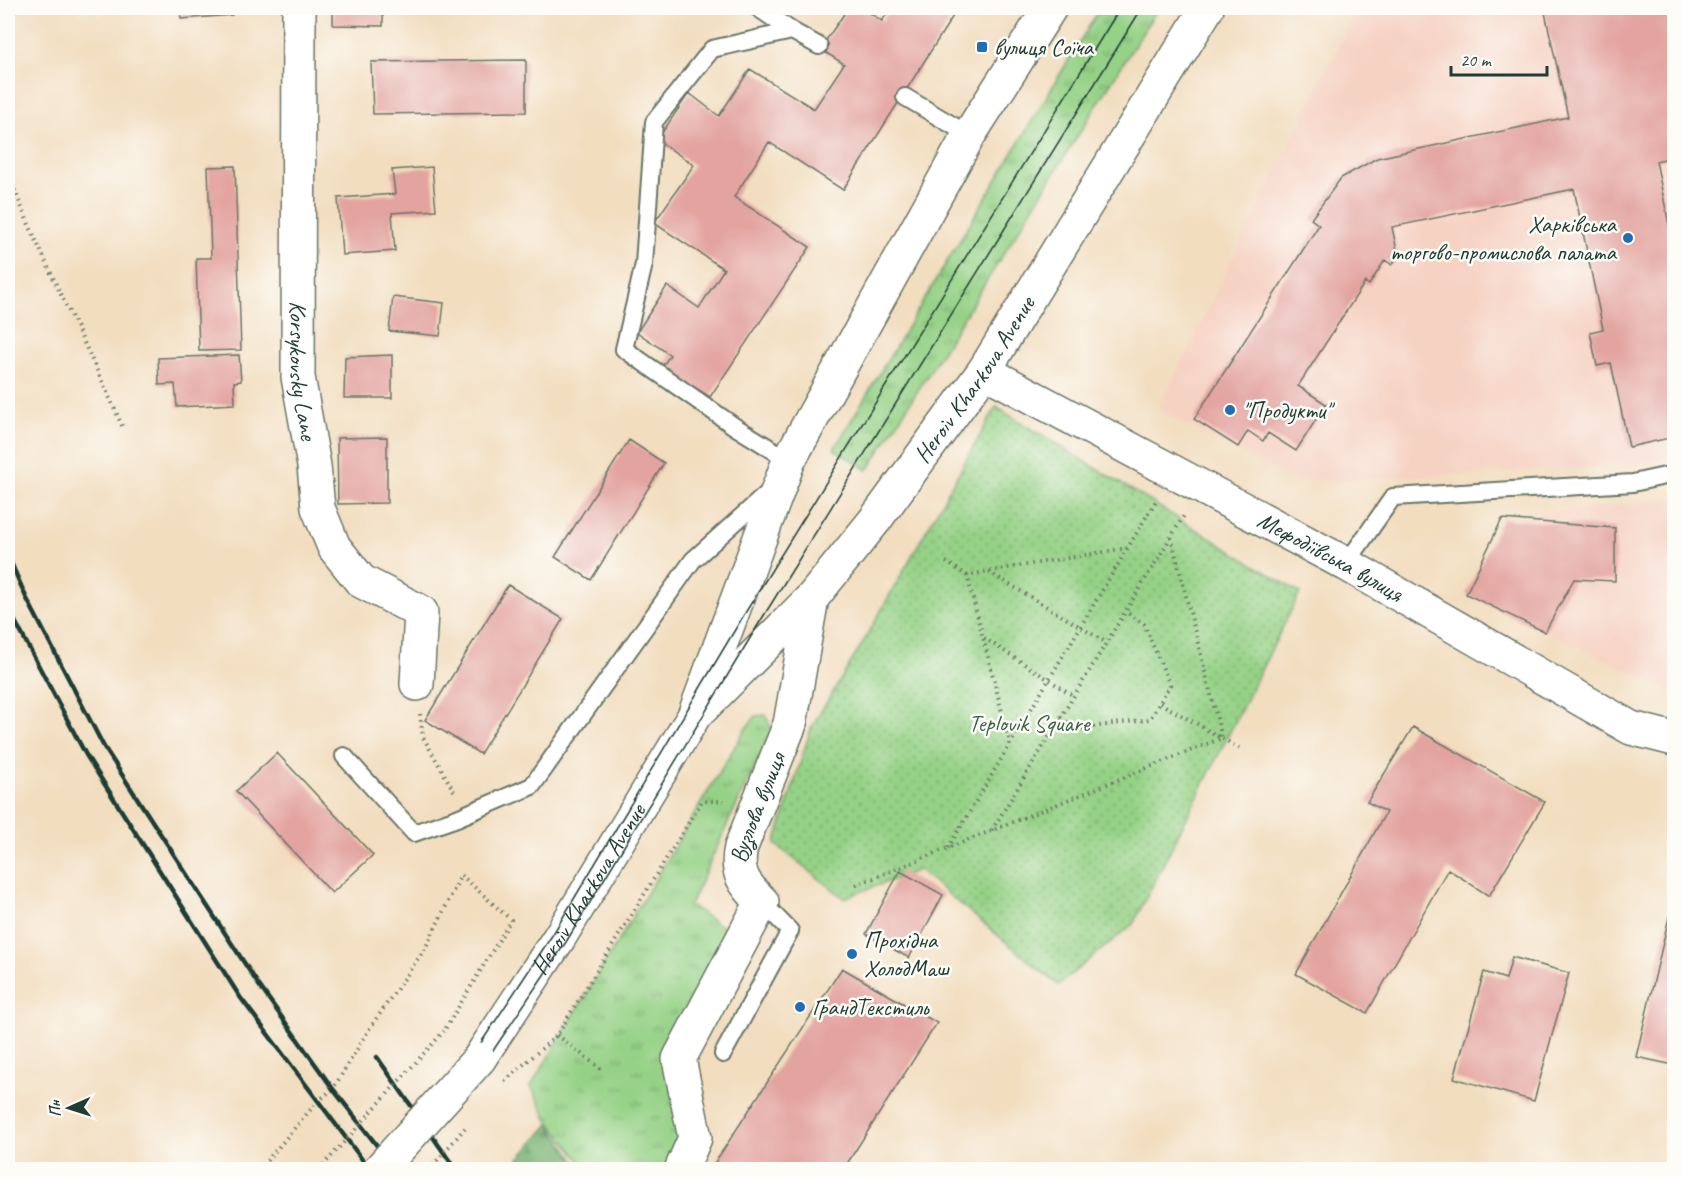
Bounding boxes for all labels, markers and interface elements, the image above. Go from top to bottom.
place label: вулиця Соїча [994,32,1095,62]
scale bar [1451,39,1547,77]
marker: вулиця Соїча [975,40,989,54]
text: 20 m [1460,49,1493,71]
place label: Харківська торгово-промислова палата [1390,209,1618,267]
marker: Харківська торгово-промислова палата [1621,231,1635,245]
street label: Heroiv Kharkova Avenue [907,289,1042,469]
street label: Korsykovsky Lane [283,301,324,445]
place label: "Продукти" [1242,395,1336,425]
marker: "Продукти" [1223,403,1237,417]
street label: Мефодіївська вулиця [1252,505,1410,609]
park label: Teplovik Square [969,708,1092,738]
street label: Вузлова вулиця [724,746,793,864]
street label: Heroiv Kharkova Avenue [524,796,653,980]
place label: Прохідна ХолодМаш [864,925,950,983]
marker: Прохідна ХолодМаш [845,947,859,961]
place label: ГрандТекстиль [812,992,930,1022]
marker: ГрандТекстиль [793,1000,807,1014]
north arrow [39,1078,99,1138]
text: Пн [45,1099,65,1118]

